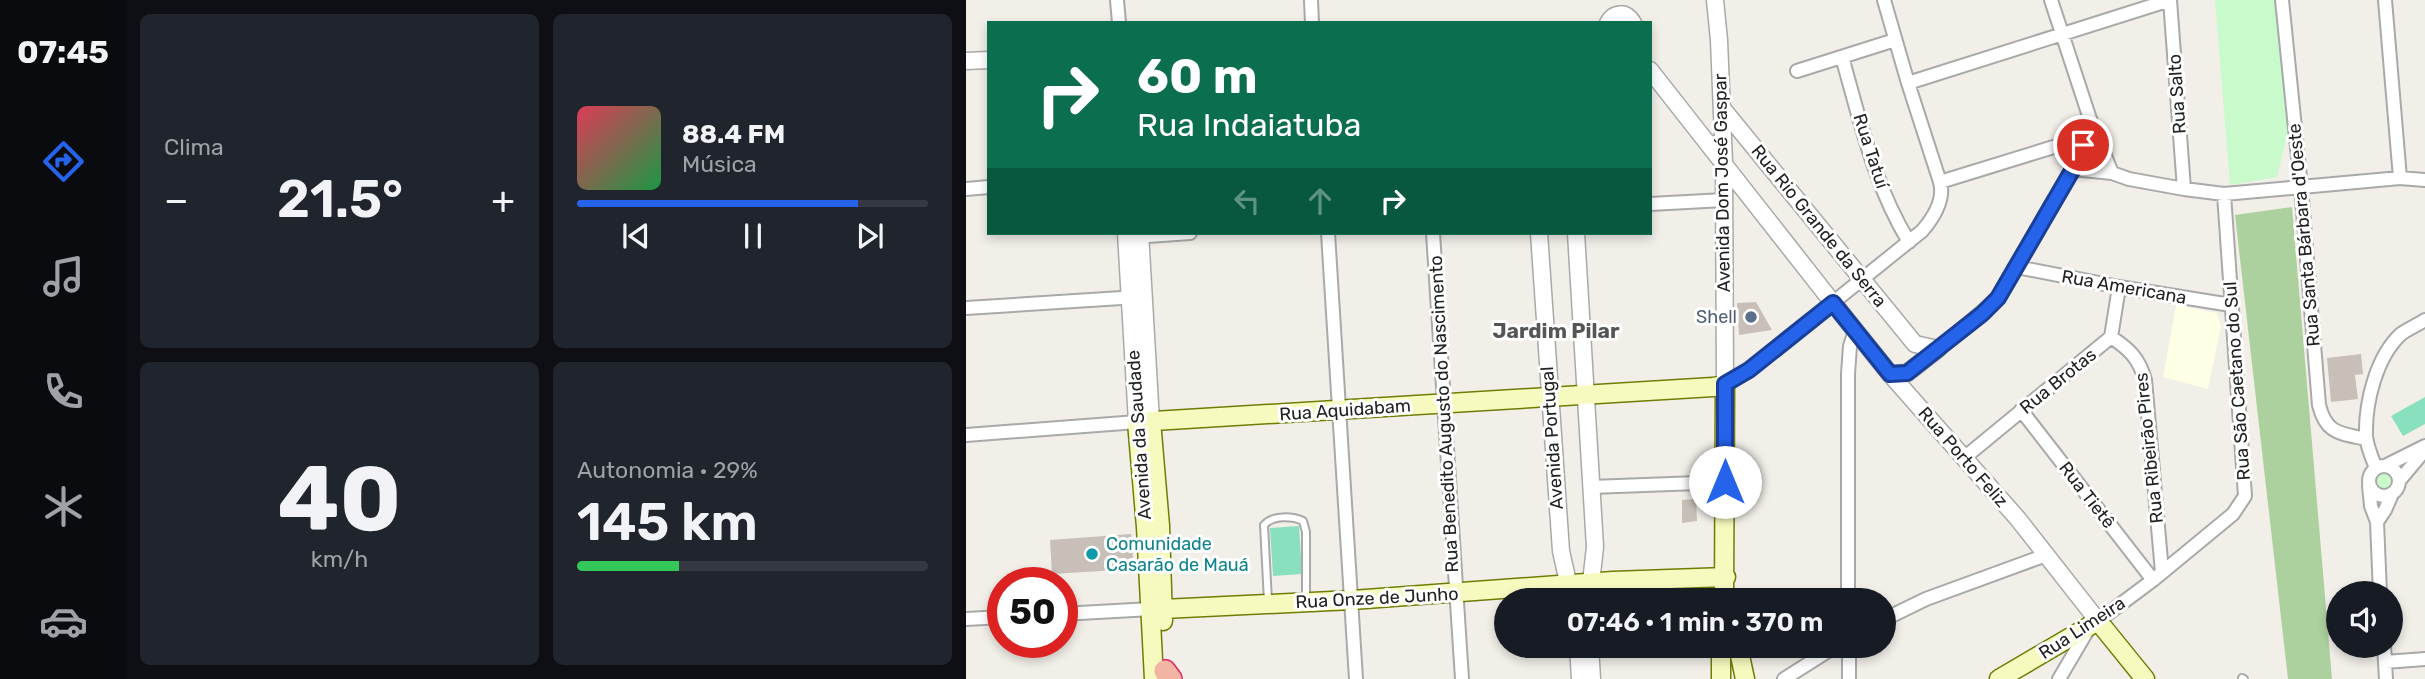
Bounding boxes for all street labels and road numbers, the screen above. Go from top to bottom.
street label: Rua Salto [2163,53,2191,135]
street label: Avenida Dom José Gaspar [1709,73,1735,293]
street label: Rua Tatuí [1849,111,1894,193]
street label: Rua Santa Bárbara d'Oeste [2283,122,2325,348]
street label: Rua Rio Grande da Serra [1747,140,1891,312]
street label: Rua Benedito Augusto do Nascimento [1425,255,1463,573]
street label: Rua Americana [2060,265,2188,309]
street label: Rua São Caetano do Sul [2219,281,2255,481]
street label: Rua Brotas [2015,343,2101,419]
street label: Avenida da Saudade [1122,349,1156,521]
street label: Avenida Portugal [1536,366,1568,510]
street label: Rua Ribeirão Pires [2130,372,2168,524]
street label: Rua Aquidabam [1279,394,1411,426]
street label: Rua Porto Feliz [1913,402,2013,512]
street label: Rua Tietê [2054,457,2120,533]
street label: Rua Onze de Junho [1295,583,1459,613]
street label: Rua Limeira [2035,592,2129,664]

